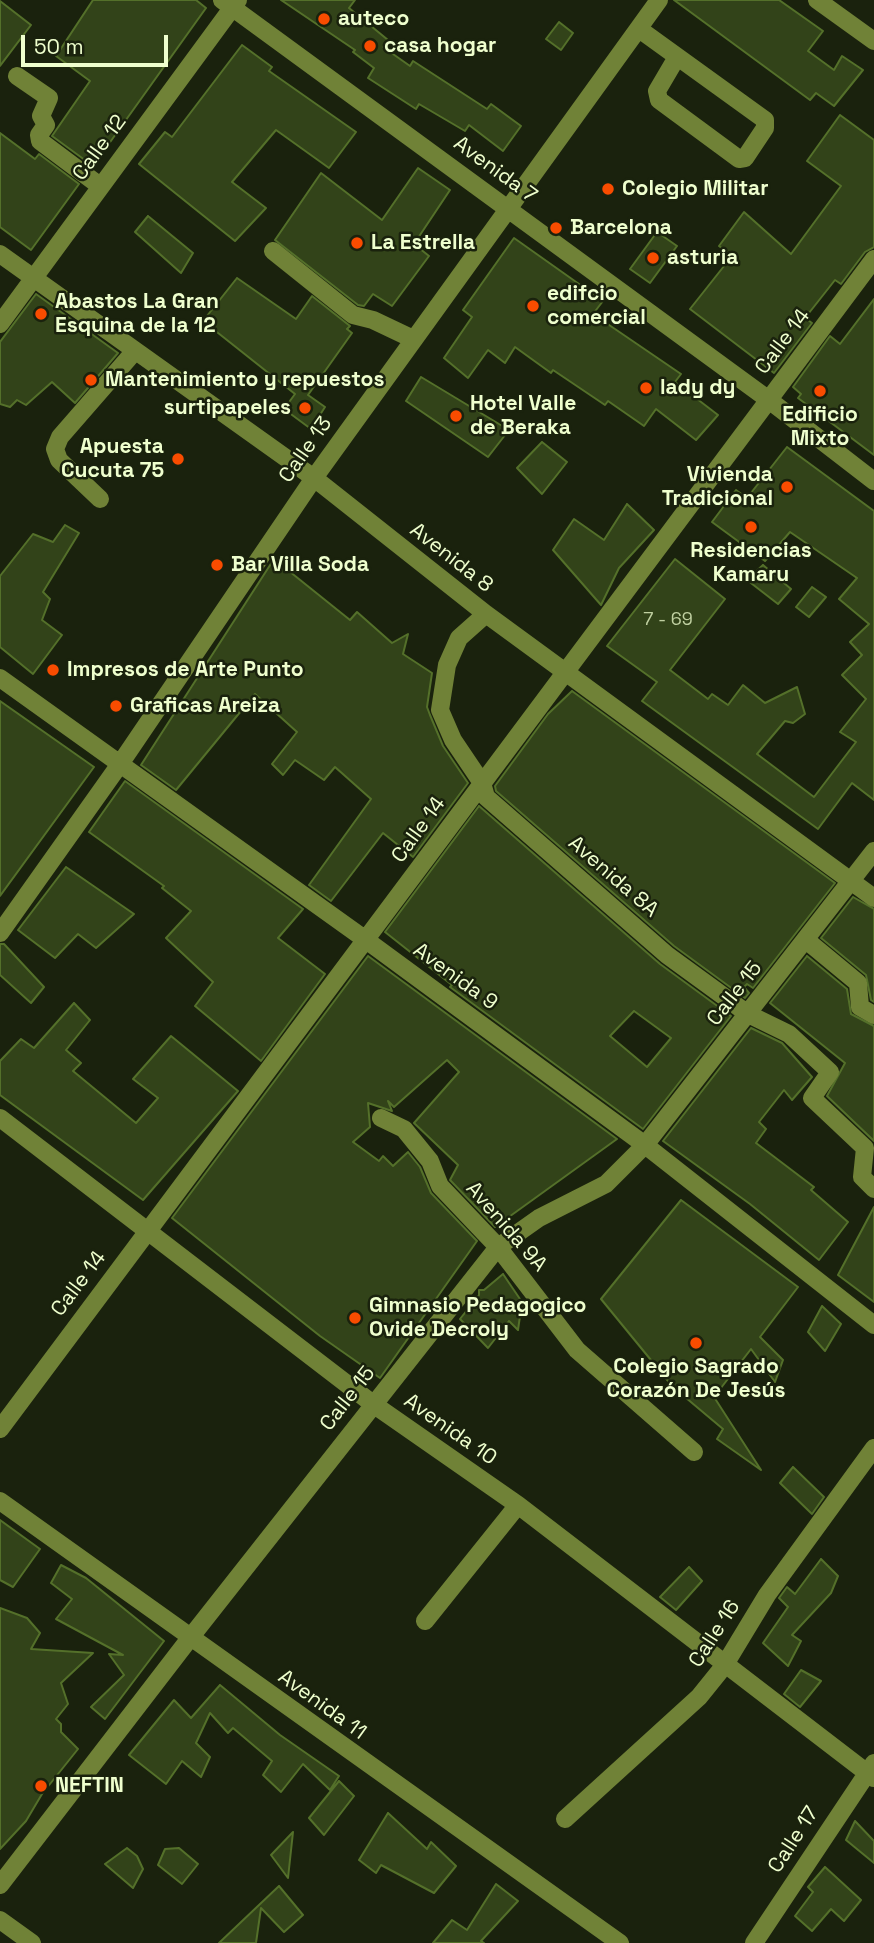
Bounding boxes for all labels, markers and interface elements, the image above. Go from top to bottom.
place label: auteco [338,6,409,32]
marker: auteco [316,11,332,27]
scale bar [24,21,172,65]
text: 50 m [34,33,84,60]
place label: casa hogar [384,33,496,59]
marker: casa hogar [362,38,378,54]
street label: Calle 12 [68,110,132,186]
street label: Avenida 7 [448,131,542,209]
place label: Colegio Militar [622,176,769,202]
marker: Colegio Militar [600,181,616,197]
place label: Barcelona [570,215,672,241]
marker: Barcelona [548,220,564,236]
place label: La Estrella [371,230,475,256]
marker: La Estrella [349,235,365,251]
place label: asturia [667,245,738,271]
marker: asturia [645,250,661,266]
place label: edifcio comercial [547,281,646,331]
place label: Abastos La Gran Esquina de la 12 [55,289,219,339]
marker: edifcio comercial [525,298,541,314]
street label: Calle 14 [750,304,816,380]
marker: Abastos La Gran Esquina de la 12 [33,306,49,322]
place label: Mantenimiento y repuestos [105,367,384,393]
marker: Mantenimiento y repuestos [83,372,99,388]
place label: lady dy [660,375,736,401]
marker: lady dy [638,380,654,396]
marker: Edificio Mixto [812,383,828,399]
place label: Hotel Valle de Beraka [470,391,576,441]
place label: surtipapeles [164,395,291,421]
marker: surtipapeles [297,400,313,416]
place label: Edificio Mixto [782,402,858,452]
marker: Hotel Valle de Beraka [448,408,464,424]
street label: Calle 13 [274,412,338,488]
place label: Apuesta Cucuta 75 [61,434,164,484]
marker: Apuesta Cucuta 75 [170,451,186,467]
place label: Vivienda Tradicional [662,462,773,512]
marker: Vivienda Tradicional [779,479,795,495]
street label: Avenida 8 [405,518,497,598]
marker: Residencias Kamaru [743,519,759,535]
place label: Residencias Kamaru [690,538,812,588]
place label: Bar Villa Soda [231,552,369,578]
marker: Bar Villa Soda [209,557,225,573]
house number: 7 - 69 [643,609,693,631]
place label: Impresos de Arte Punto [67,657,304,683]
marker: Impresos de Arte Punto [45,662,61,678]
place label: Graficas Areiza [130,693,280,719]
marker: Graficas Areiza [108,698,124,714]
street label: Calle 14 [387,792,451,868]
street label: Avenida 8A [563,831,663,923]
street label: Avenida 9 [408,938,502,1016]
street label: Calle 15 [702,957,768,1031]
street label: Avenida 9A [460,1177,552,1277]
street label: Calle 14 [46,1246,112,1322]
place label: Gimnasio Pedagogico Ovide Decroly [369,1293,586,1343]
marker: Gimnasio Pedagogico Ovide Decroly [347,1310,363,1326]
marker: Colegio Sagrado Corazón De Jesús [688,1335,704,1351]
place label: Colegio Sagrado Corazón De Jesús [607,1354,785,1404]
street label: Calle 15 [315,1362,381,1436]
street label: Avenida 10 [399,1389,501,1471]
street label: Calle 16 [684,1596,746,1672]
street label: Avenida 11 [273,1665,371,1745]
place label: NEFTIN [55,1773,124,1799]
marker: NEFTIN [33,1778,49,1794]
street label: Calle 17 [763,1802,825,1878]

